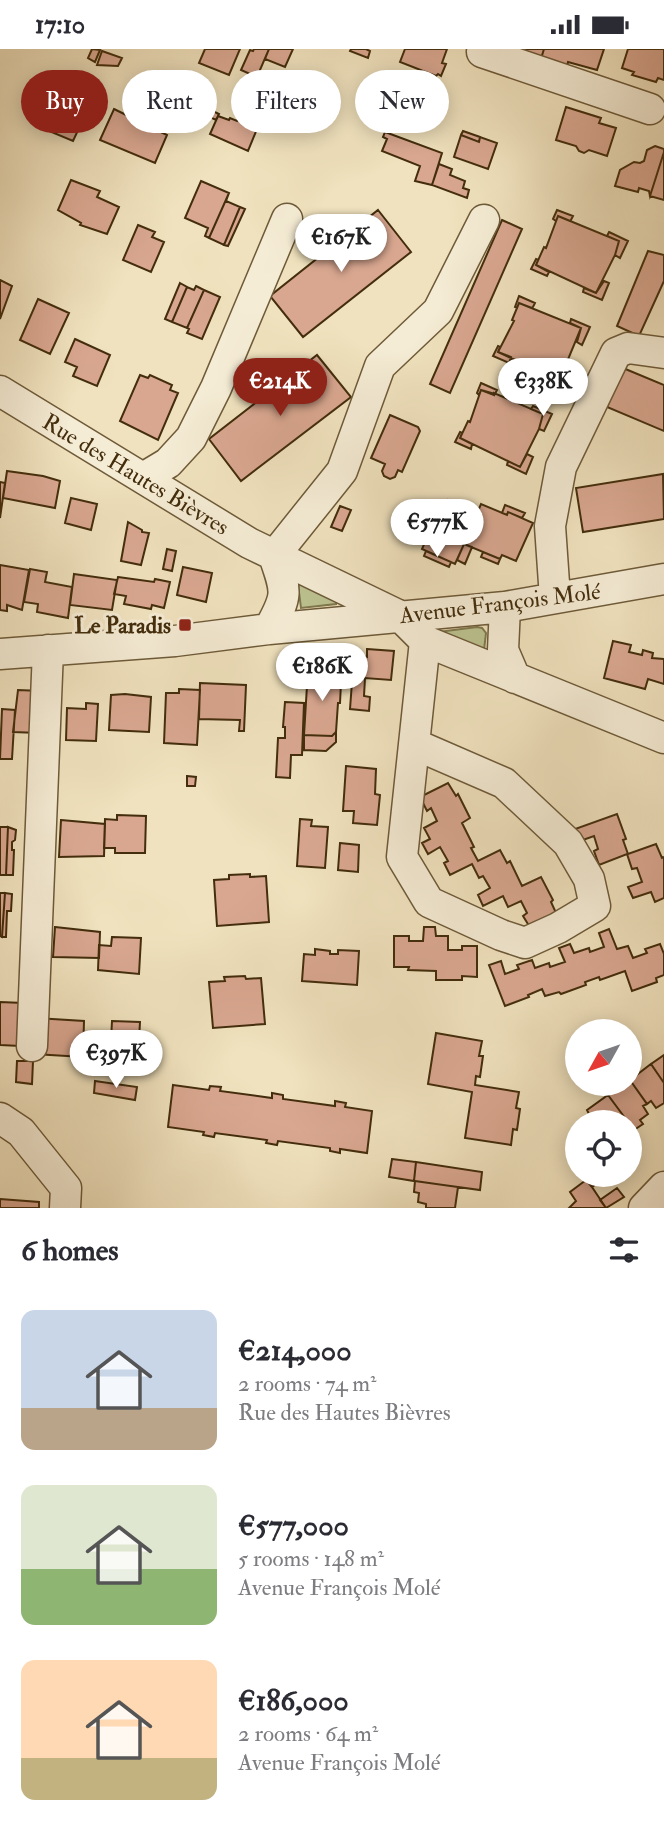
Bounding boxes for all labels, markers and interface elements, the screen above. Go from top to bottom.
text: 17:10 [35,9,85,41]
chip: Buy [21,70,108,133]
chip: Rent [122,70,217,133]
chip: Filters [231,70,341,133]
chip: New [355,70,449,133]
pin: €167K [292,215,390,274]
text: €167K [311,222,371,251]
pin: €214K [231,359,329,418]
pin: €338K [494,359,592,418]
text: €214K [249,366,311,395]
text: €338K [514,366,572,395]
street label: Rue des Hautes Bièvres [37,407,234,542]
pin: €577K [388,499,486,559]
text: €577K [407,507,467,536]
street label: Avenue François Molé [397,577,603,630]
place label: Le Paradis [74,611,171,640]
marker: Le Paradis [177,617,193,633]
pin: €186K [273,643,371,703]
text: €186K [292,651,352,680]
north arrow [565,1019,642,1095]
map controls [565,1019,642,1187]
pin: €397K [67,1031,165,1090]
text: €397K [86,1038,146,1067]
button: locate [565,1110,642,1187]
icon: filters [605,1231,643,1269]
text: 6 homes [21,1232,119,1269]
text: €214,000 [238,1332,352,1369]
icon: home [77,1338,161,1422]
text: 2 rooms · 74 m² [238,1369,377,1398]
text: Rue des Hautes Bièvres [238,1398,451,1427]
text: €577,000 [238,1507,349,1544]
icon: home [77,1513,161,1597]
text: 5 rooms · 148 m² [238,1544,384,1573]
text: Avenue François Molé [238,1573,440,1602]
text: €186,000 [238,1682,349,1719]
icon: home [77,1688,161,1772]
text: 2 rooms · 64 m² [238,1719,378,1748]
text: Avenue François Molé [238,1748,440,1777]

